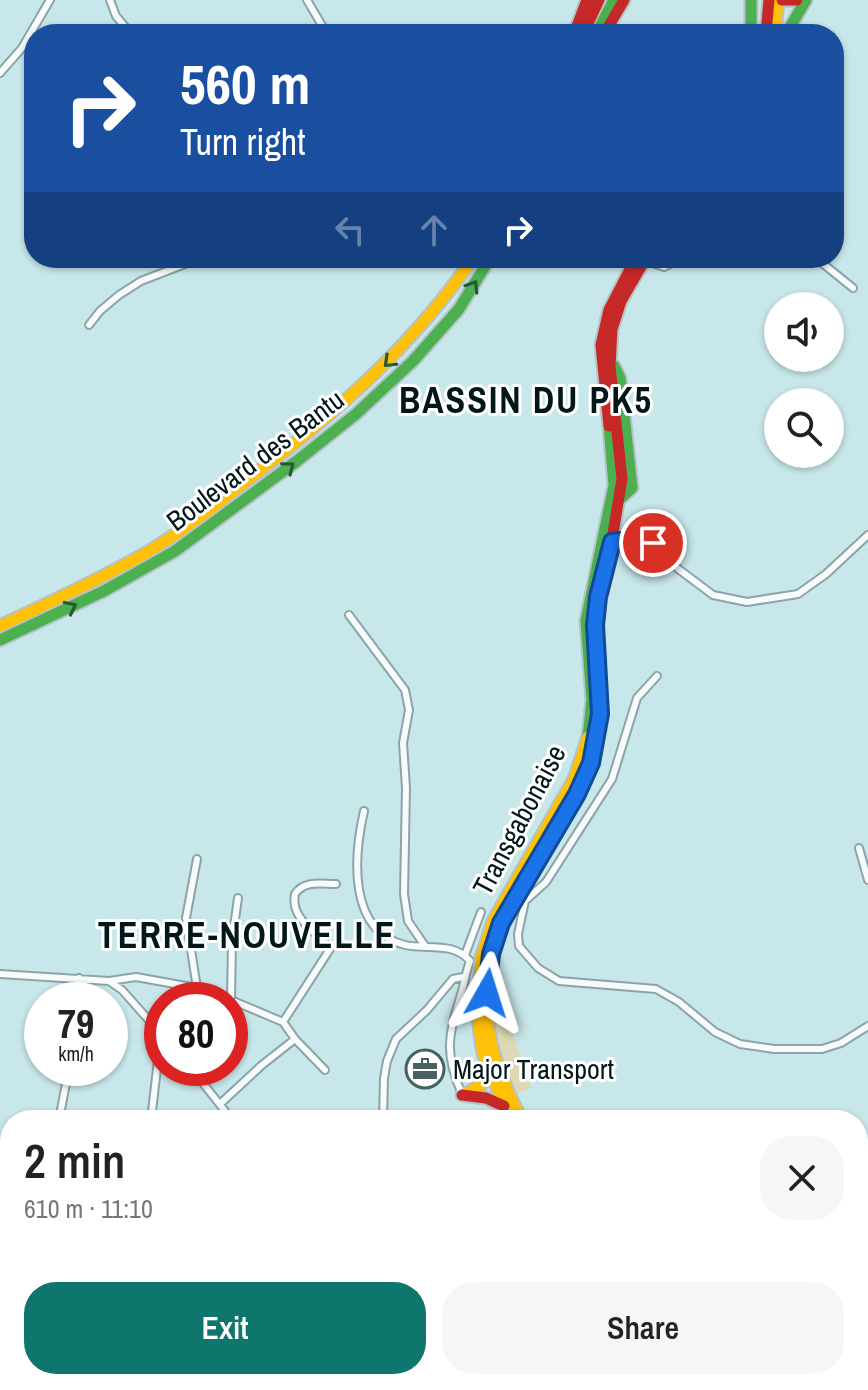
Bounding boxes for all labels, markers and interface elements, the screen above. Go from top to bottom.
text: 560 m [180,46,310,121]
icon: right [48,56,152,160]
text: Turn right [180,118,305,166]
icon: left [328,208,372,252]
icon: ahead [412,208,456,252]
icon: right [496,208,540,252]
one-way arrow [463,280,479,295]
map controls [764,292,844,468]
button: sound [764,292,844,372]
one-way arrow [384,353,399,367]
district label: BASSIN DU PK5 [399,376,653,424]
street label: Boulevard des Bantu [158,381,352,539]
button: search [764,388,844,468]
one-way arrow [280,463,295,477]
pin [619,509,687,577]
icon: arrive [631,521,675,565]
one-way arrow [62,602,77,617]
street label: Transgabonaise [463,738,575,902]
district label: TERRE-NOUVELLE [98,911,396,959]
position arrow [445,951,529,1035]
speed limit sign: 80 [144,982,248,1086]
text: 79 [58,997,94,1050]
text: km/h [58,1040,94,1067]
office icon: Major Transport [404,1048,446,1090]
place label: Major Transport [453,1050,614,1088]
text: 2 min [24,1128,125,1193]
button: close [760,1136,844,1220]
text: 610 m · 11:10 [24,1191,153,1226]
button: Exit [24,1282,426,1374]
button: Share [442,1282,844,1374]

